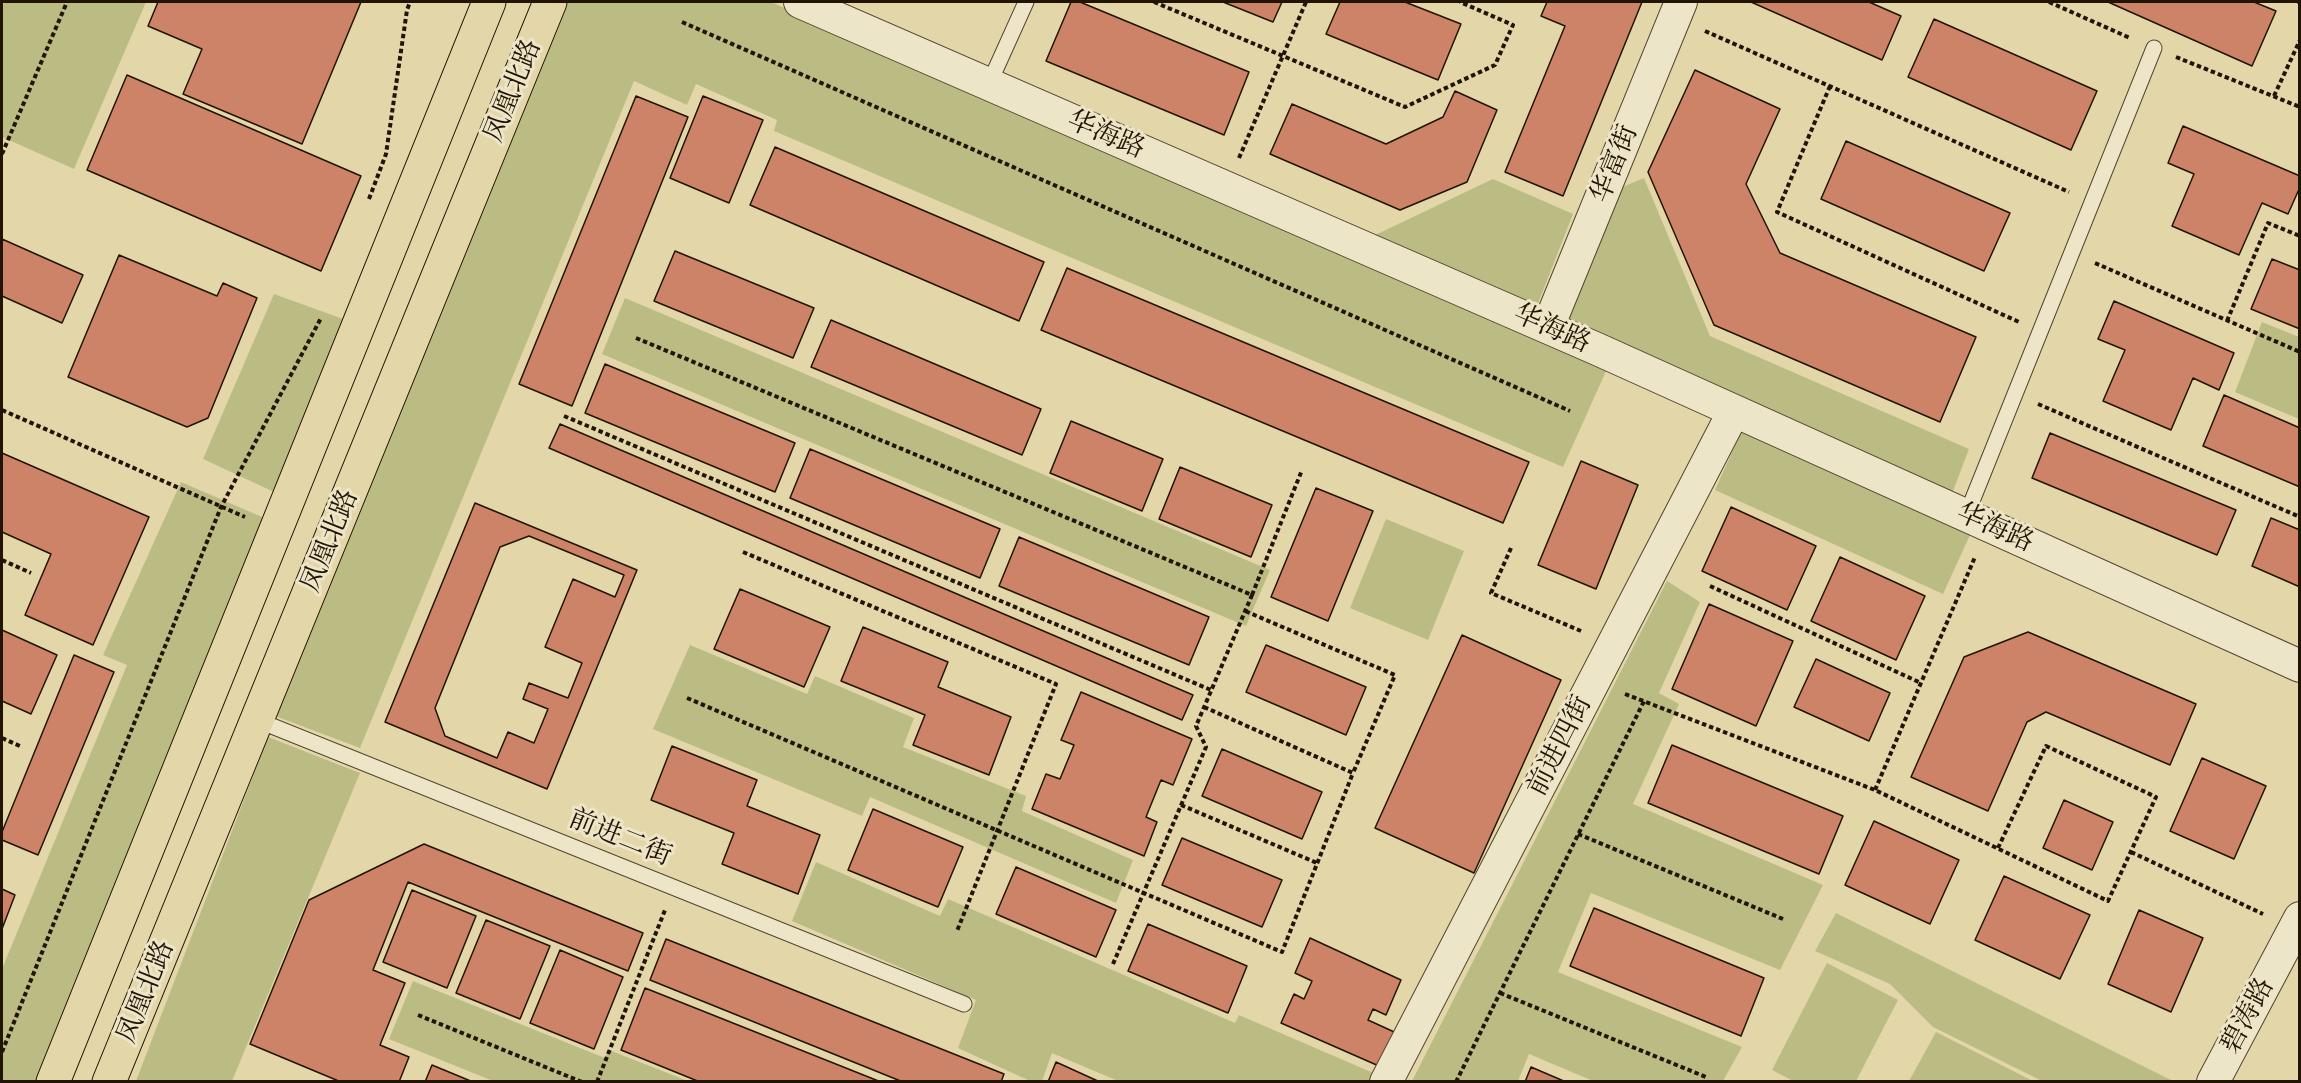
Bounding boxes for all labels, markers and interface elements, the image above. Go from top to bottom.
street label: 凤凰北路 [478,35,548,147]
street label: 华海路 [1062,104,1150,166]
street label: 华富街 [1585,120,1645,208]
street label: 华海路 [1508,298,1596,360]
street label: 凤凰北路 [295,485,365,597]
street label: 华海路 [1951,497,2039,559]
street label: 前进四街 [1521,691,1599,801]
street label: 前进二街 [564,803,676,873]
street label: 凤凰北路 [111,936,181,1048]
street label: 碧涛路 [2215,973,2281,1059]

